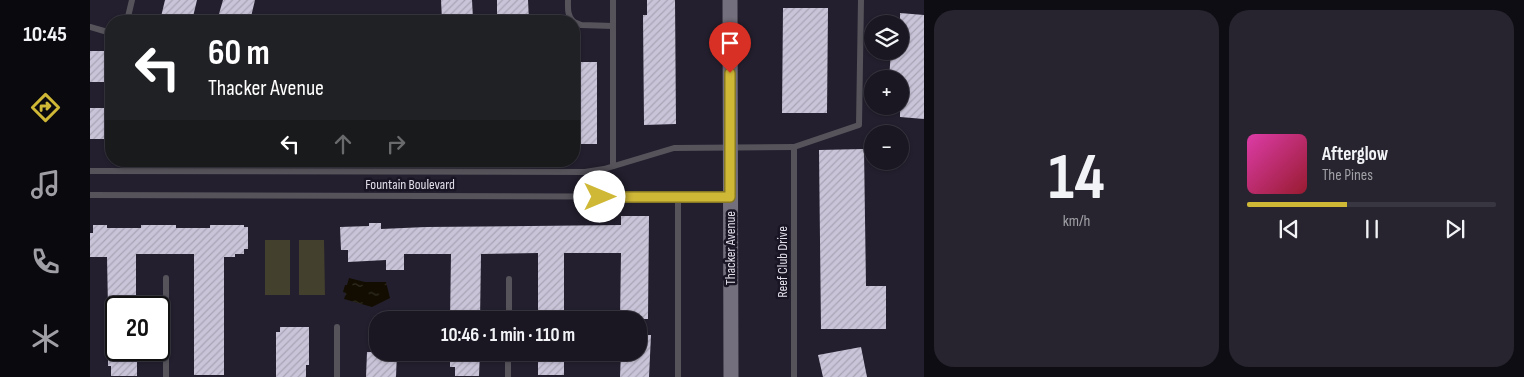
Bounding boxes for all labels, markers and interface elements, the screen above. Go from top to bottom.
map controls [864,15,909,170]
button: layers [864,15,909,60]
text: 10:45 [23,21,67,48]
pin [709,22,751,73]
icon: arrive [716,29,744,57]
text: 60 m [208,32,270,75]
icon: left [125,35,190,100]
button: + [864,70,909,115]
text: Thacker Avenue [208,75,324,102]
icon: directions [28,90,63,125]
button: − [864,125,909,170]
icon: left [276,130,304,158]
icon: ahead [329,130,357,158]
icon: right [382,130,410,158]
text: 14 [1048,140,1105,218]
text: Afterglow [1322,143,1388,166]
text: The Pines [1322,166,1373,185]
icon: music [28,167,63,202]
position arrow [573,170,625,222]
street label: Fountain Boulevard [365,176,455,193]
street label: Thacker Avenue [722,211,739,285]
text: km/h [1063,212,1090,231]
icon: previous [1275,215,1303,243]
icon: pause [1358,215,1386,243]
icon: next [1441,215,1469,243]
street label: Reef Club Drive [774,226,791,298]
icon: phone [28,244,63,279]
speed limit sign: 20 [105,296,170,361]
icon: climate [28,321,63,356]
text: 10:46 · 1 min · 110 m [441,324,575,347]

